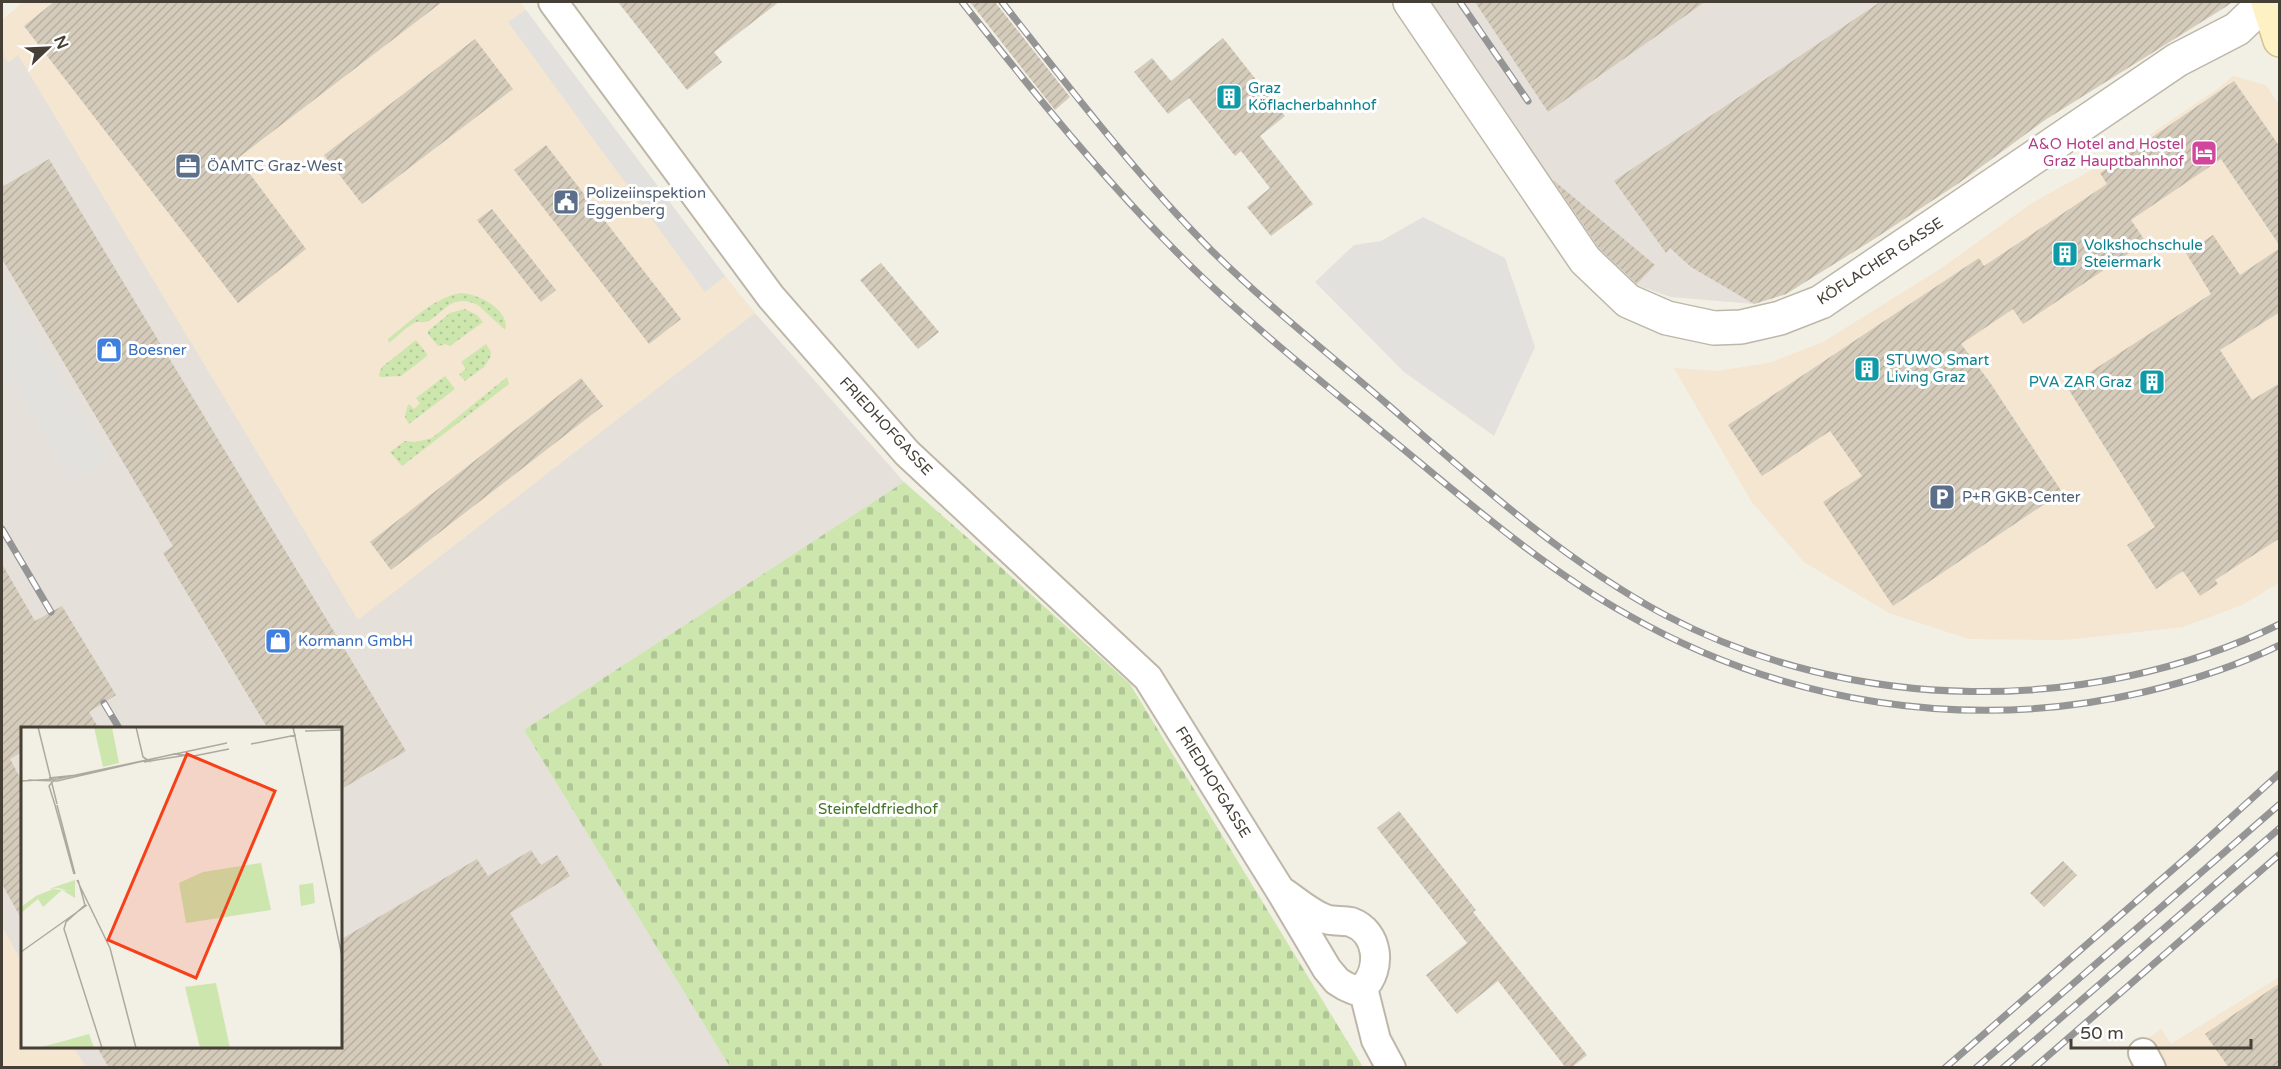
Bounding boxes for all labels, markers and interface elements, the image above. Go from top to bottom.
north arrow [18,18,78,78]
text: N [49,33,73,52]
place label: Graz Köflacherbahnhof [1248,79,1377,114]
building icon: Graz Köflacherbahnhof [1214,82,1244,112]
place label: A&O Hotel and Hostel Graz Hauptbahnhof [2028,135,2184,170]
hotel icon: A&O Hotel and Hostel Graz Hauptbahnhof [2189,138,2219,168]
office icon: ÖAMTC Graz-West [173,151,203,181]
place label: ÖAMTC Graz-West [207,157,343,175]
place label: Polizeiinspektion Eggenberg [586,184,706,219]
public building icon: Polizeiinspektion Eggenberg [551,187,581,217]
street label: KÖFLACHER GASSE [1814,213,1946,309]
place label: Volkshochschule Steiermark [2084,236,2203,271]
building icon: Volkshochschule Steiermark [2050,239,2080,269]
shop icon: Boesner [94,335,124,365]
place label: Boesner [128,341,187,359]
place label: STUWO Smart Living Graz [1886,351,1990,386]
building icon: STUWO Smart Living Graz [1852,354,1882,384]
building icon: PVA ZAR Graz [2137,367,2167,397]
street label: FRIEDHOFGASSE [836,373,936,479]
place label: PVA ZAR Graz [2029,373,2132,391]
parking icon: P+R GKB-Center [1927,482,1957,512]
place label: P+R GKB-Center [1962,488,2081,506]
shop icon: Kormann GmbH [263,626,293,656]
place label: Kormann GmbH [298,632,413,650]
street label: FRIEDHOFGASSE [1171,723,1255,841]
inset map [21,727,342,1048]
park label: Steinfeldfriedhof [818,800,938,818]
scale bar [2071,1012,2251,1050]
text: 50 m [2080,1022,2124,1044]

